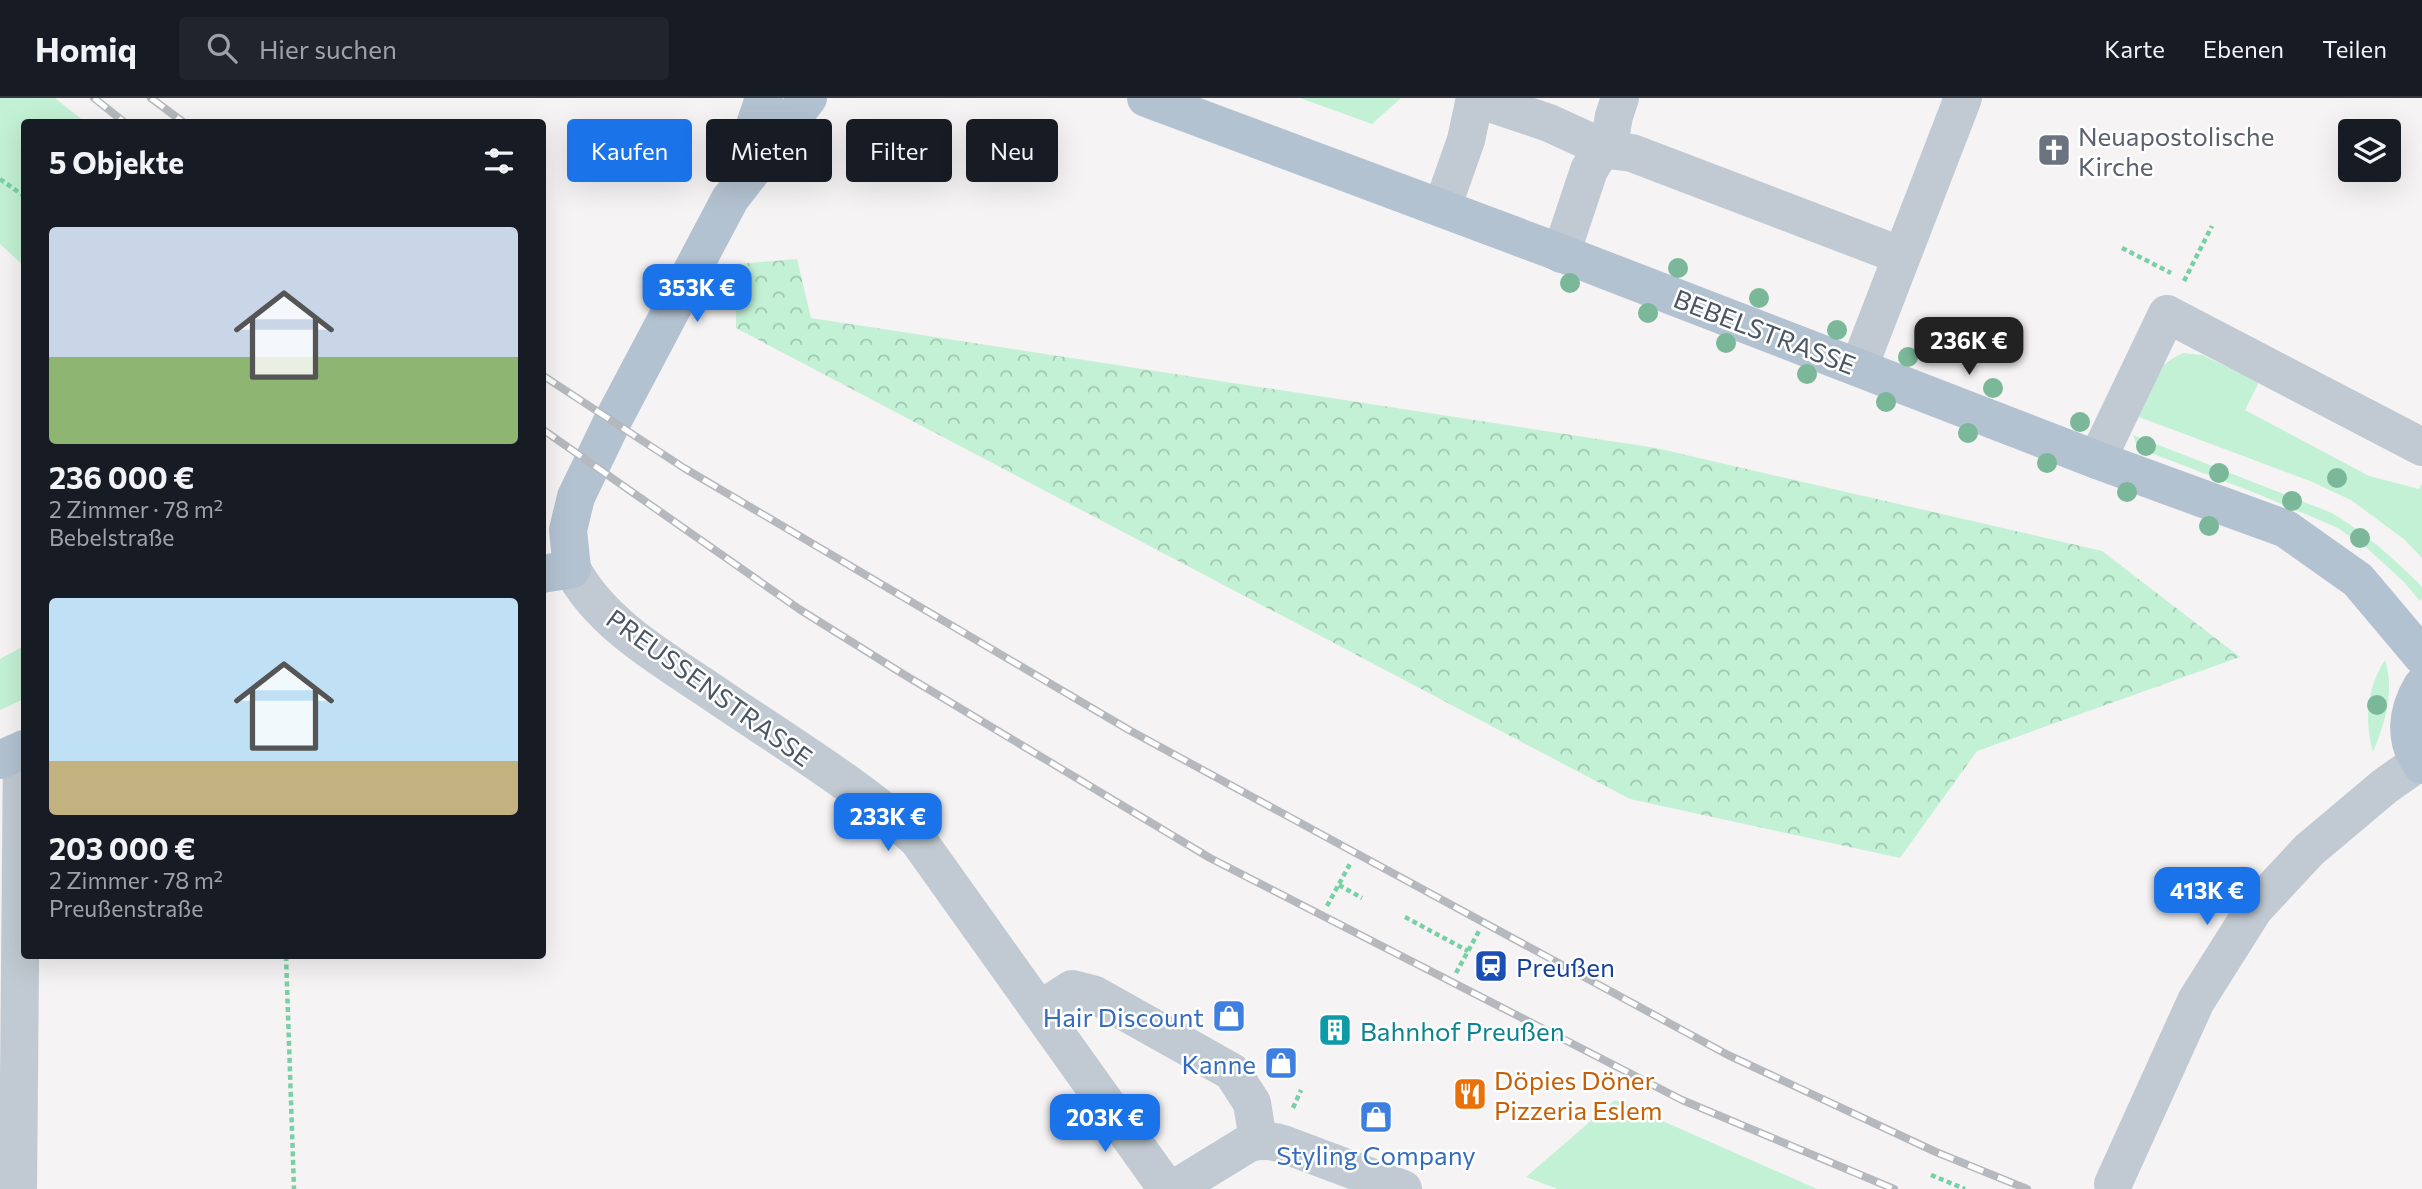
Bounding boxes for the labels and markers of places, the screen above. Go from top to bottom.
place label: Neuapostolische Kirche [2078,120,2274,181]
church icon: Neuapostolische Kirche [2035,131,2073,169]
pin: 353K € [640,264,754,324]
pin: 236K € [1912,317,2026,377]
pin: 233K € [831,794,945,853]
pin: 413K € [2150,868,2264,927]
station icon: Preußen [1472,947,1510,985]
place label: Preußen [1516,951,1615,982]
shop icon: Hair Discount [1210,997,1248,1035]
place label: Hair Discount [1043,1001,1204,1032]
building icon: Bahnhof Preußen [1316,1011,1354,1049]
place label: Bahnhof Preußen [1360,1015,1565,1046]
shop icon: Kanne [1262,1044,1300,1082]
place label: Kanne [1181,1048,1256,1079]
place label: Döpies Döner Pizzeria Eslem [1494,1064,1662,1125]
restaurant icon: Döpies Döner Pizzeria Eslem [1451,1075,1489,1113]
pin: 203K € [1048,1094,1162,1154]
shop icon: Styling Company [1357,1098,1395,1136]
place label: Styling Company [1276,1139,1476,1170]

